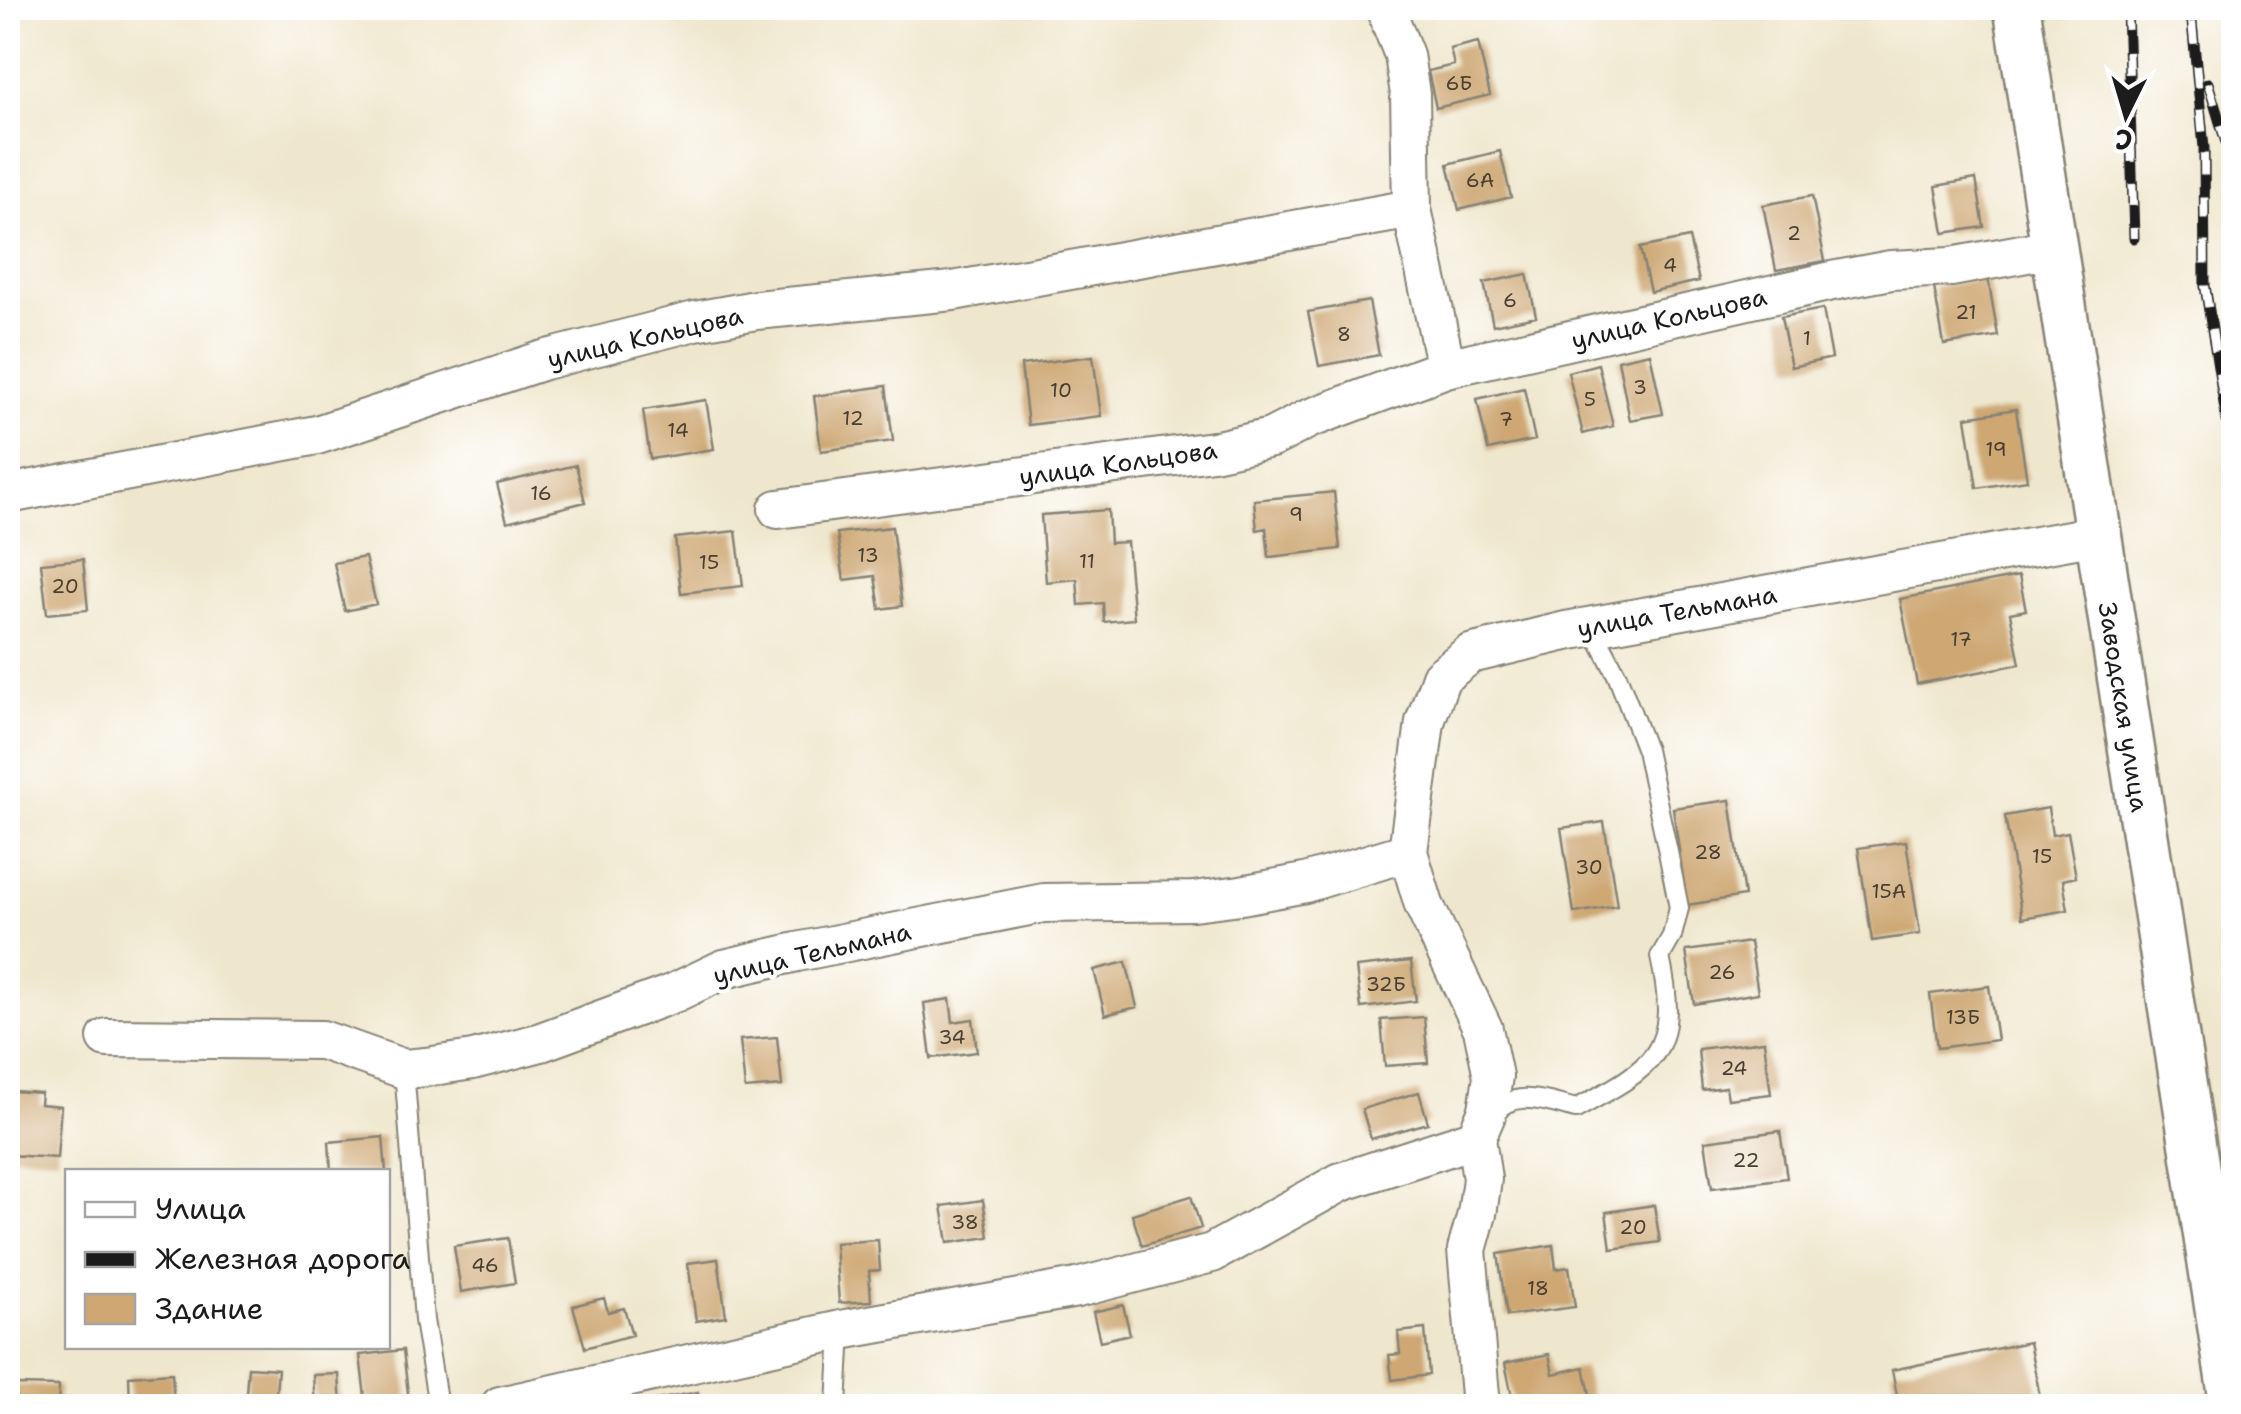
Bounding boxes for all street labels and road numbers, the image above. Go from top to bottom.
street label: улица Кольцова [1568,279,1770,357]
street label: улица Кольцова [544,298,746,376]
street label: улица Кольцoва [1017,432,1220,494]
street label: улица Тельмана [1575,577,1780,645]
street label: Заводская улица [2091,600,2157,815]
street label: улица Тельмана [710,914,915,992]

